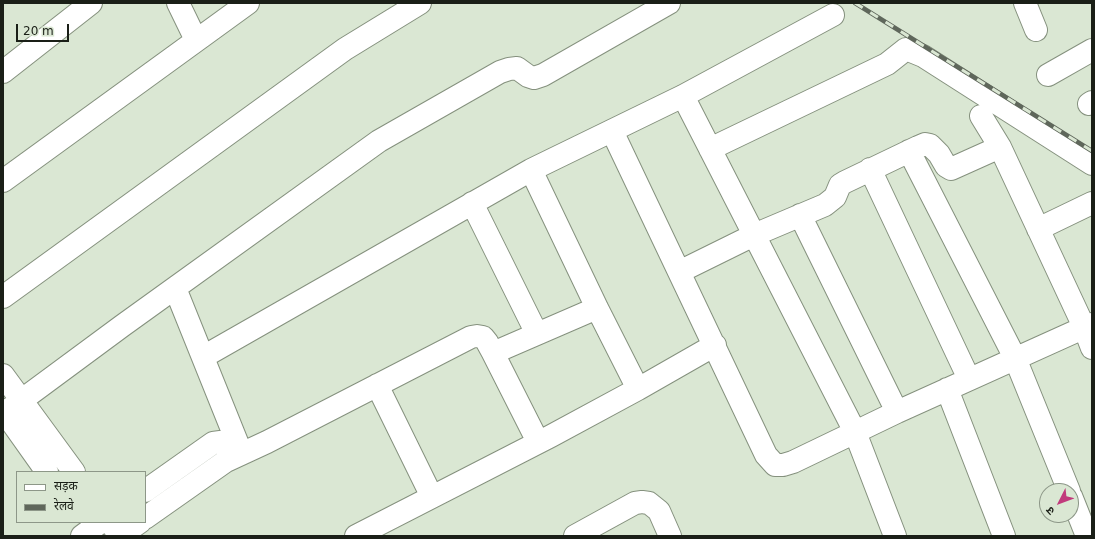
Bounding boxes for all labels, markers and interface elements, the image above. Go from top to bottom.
scale bar [18,16,71,42]
text: 20 m [23,24,54,38]
legend [16,471,146,523]
text: सड़क [54,479,78,493]
north arrow [1039,483,1079,523]
text: रेलवे [54,499,74,513]
text: उ [1043,504,1057,517]

